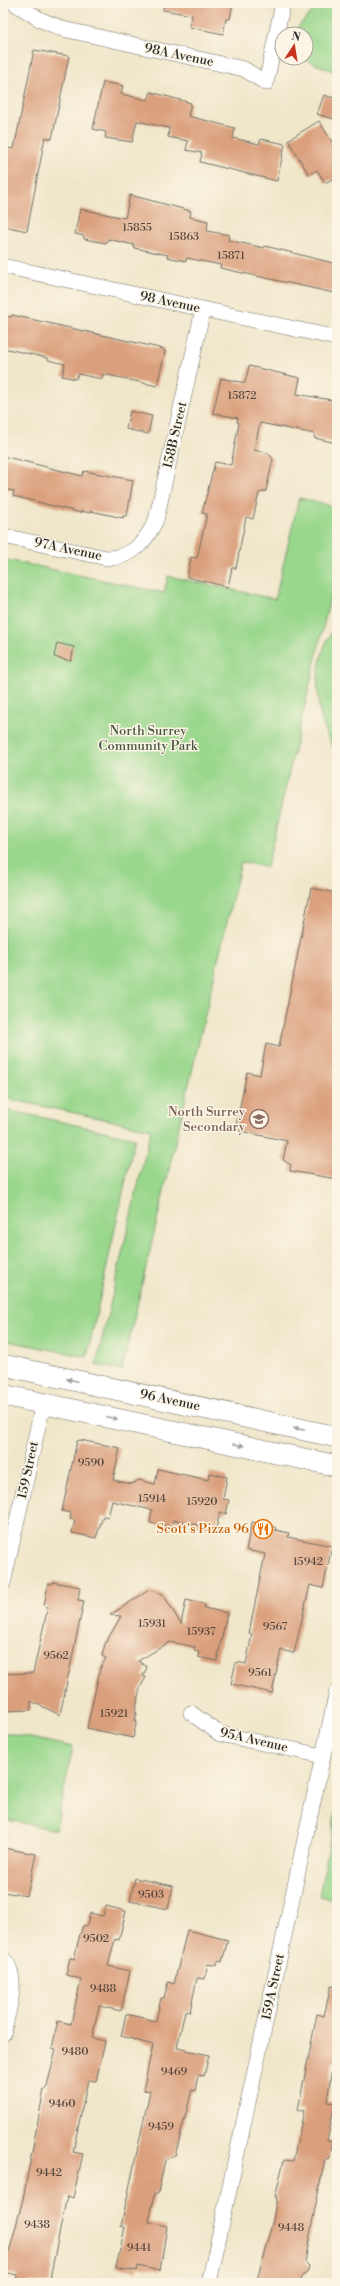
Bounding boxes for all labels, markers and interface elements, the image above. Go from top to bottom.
north arrow [274,26,314,66]
text: N [290,29,302,45]
street label: 98A Avenue [143,40,215,70]
house number: 15855 [122,221,152,235]
house number: 15863 [169,230,199,244]
house number: 15871 [217,249,245,263]
street label: 98 Avenue [138,288,202,316]
house number: 15872 [227,389,257,403]
street label: 158B Street [160,400,191,470]
street label: 97A Avenue [33,534,104,564]
park label: North Surrey Community Park [99,723,199,754]
place label: North Surrey Secondary [168,1104,246,1135]
school or university icon: North Surrey Secondary [248,1108,270,1130]
one-way arrow [66,1376,78,1382]
street label: 96 Avenue [138,1386,202,1414]
one-way arrow [106,1416,118,1422]
one-way arrow [293,1425,305,1431]
street label: 159 Street [14,1439,42,1500]
one-way arrow [233,1443,245,1449]
house number: 9590 [78,1456,104,1470]
house number: 15914 [138,1492,166,1506]
house number: 15920 [186,1495,218,1509]
restaurant icon: Scott's Pizza 96 [252,1518,274,1540]
place label: Scott's Pizza 96 [157,1521,249,1537]
house number: 15942 [293,1555,323,1569]
house number: 15931 [138,1617,166,1631]
house number: 9567 [263,1620,288,1634]
house number: 15937 [187,1625,216,1639]
house number: 9562 [43,1649,69,1663]
house number: 9561 [248,1666,272,1680]
house number: 15921 [100,1707,129,1721]
street label: 95A Avenue [218,1724,290,1756]
house number: 9503 [138,1888,164,1902]
house number: 9502 [83,1932,109,1946]
street label: 159A Street [258,1952,288,2022]
house number: 9488 [90,1982,117,1996]
house number: 9480 [61,2045,89,2059]
house number: 9469 [161,2065,188,2079]
house number: 9460 [48,2097,76,2111]
house number: 9459 [148,2120,174,2134]
house number: 9442 [36,2166,62,2180]
house number: 9438 [24,2218,50,2232]
house number: 9448 [278,2221,305,2235]
house number: 9441 [127,2241,152,2255]

